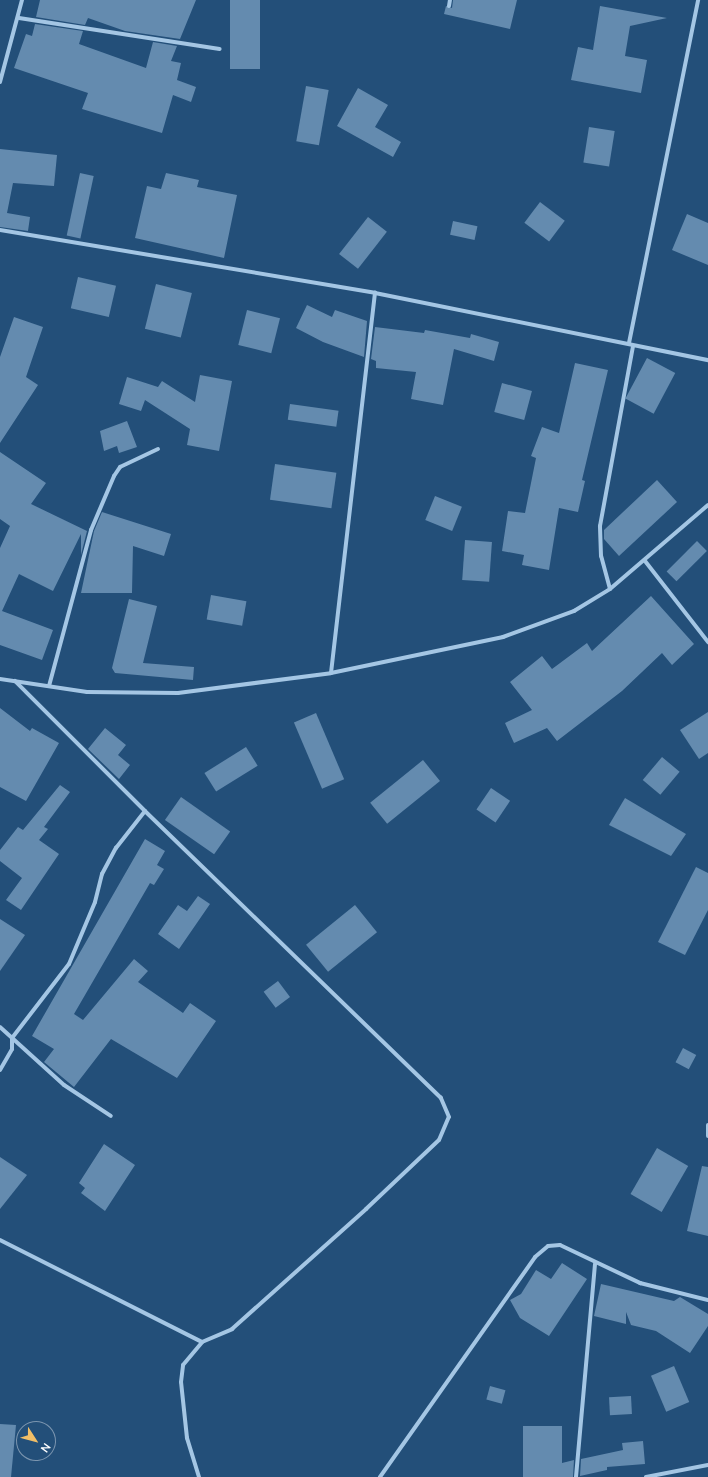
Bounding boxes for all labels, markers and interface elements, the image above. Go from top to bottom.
north arrow [16,1421,56,1461]
text: N [37,1440,54,1455]

